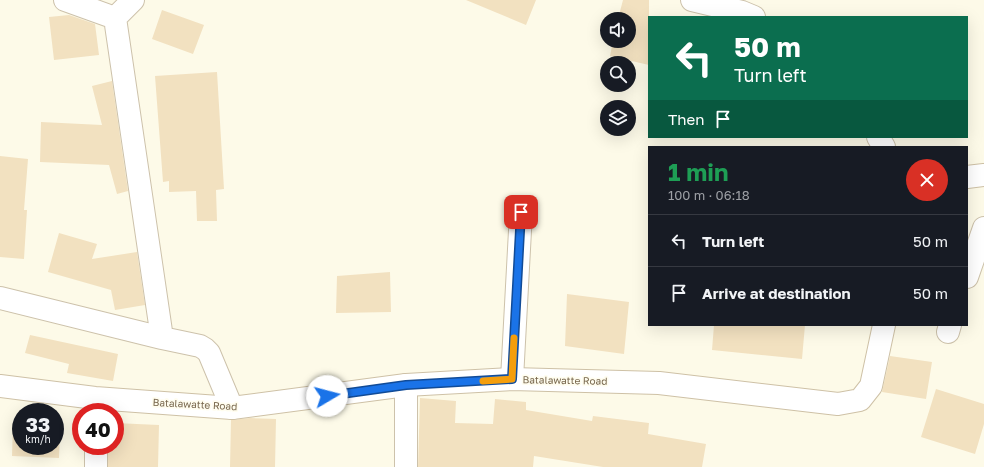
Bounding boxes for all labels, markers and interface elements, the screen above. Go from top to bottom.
map controls [600,12,636,136]
button: sound [600,12,636,48]
text: 50 m [734,30,801,63]
icon: left [668,32,720,84]
button: search [600,56,636,92]
text: Turn left [734,64,807,86]
button: layers [600,100,636,136]
icon: arrive [712,108,734,130]
text: Then [668,110,704,128]
text: 1 min [668,157,728,186]
button: close [906,159,948,201]
text: 100 m · 06:18 [668,187,750,203]
pin [504,195,538,229]
icon: arrive [510,201,532,223]
icon: left [668,230,690,252]
text: Turn left [702,232,764,250]
text: 50 m [913,232,948,250]
icon: arrive [668,282,690,304]
text: Arrive at destination [702,284,851,302]
text: 50 m [913,284,948,302]
street label: Batalawatte Road [522,373,608,387]
position arrow [306,375,348,417]
street label: Batalawatte Road [152,396,238,412]
speed limit sign: 40 [72,403,124,455]
text: 33 [26,412,50,436]
text: km/h [25,433,51,445]

